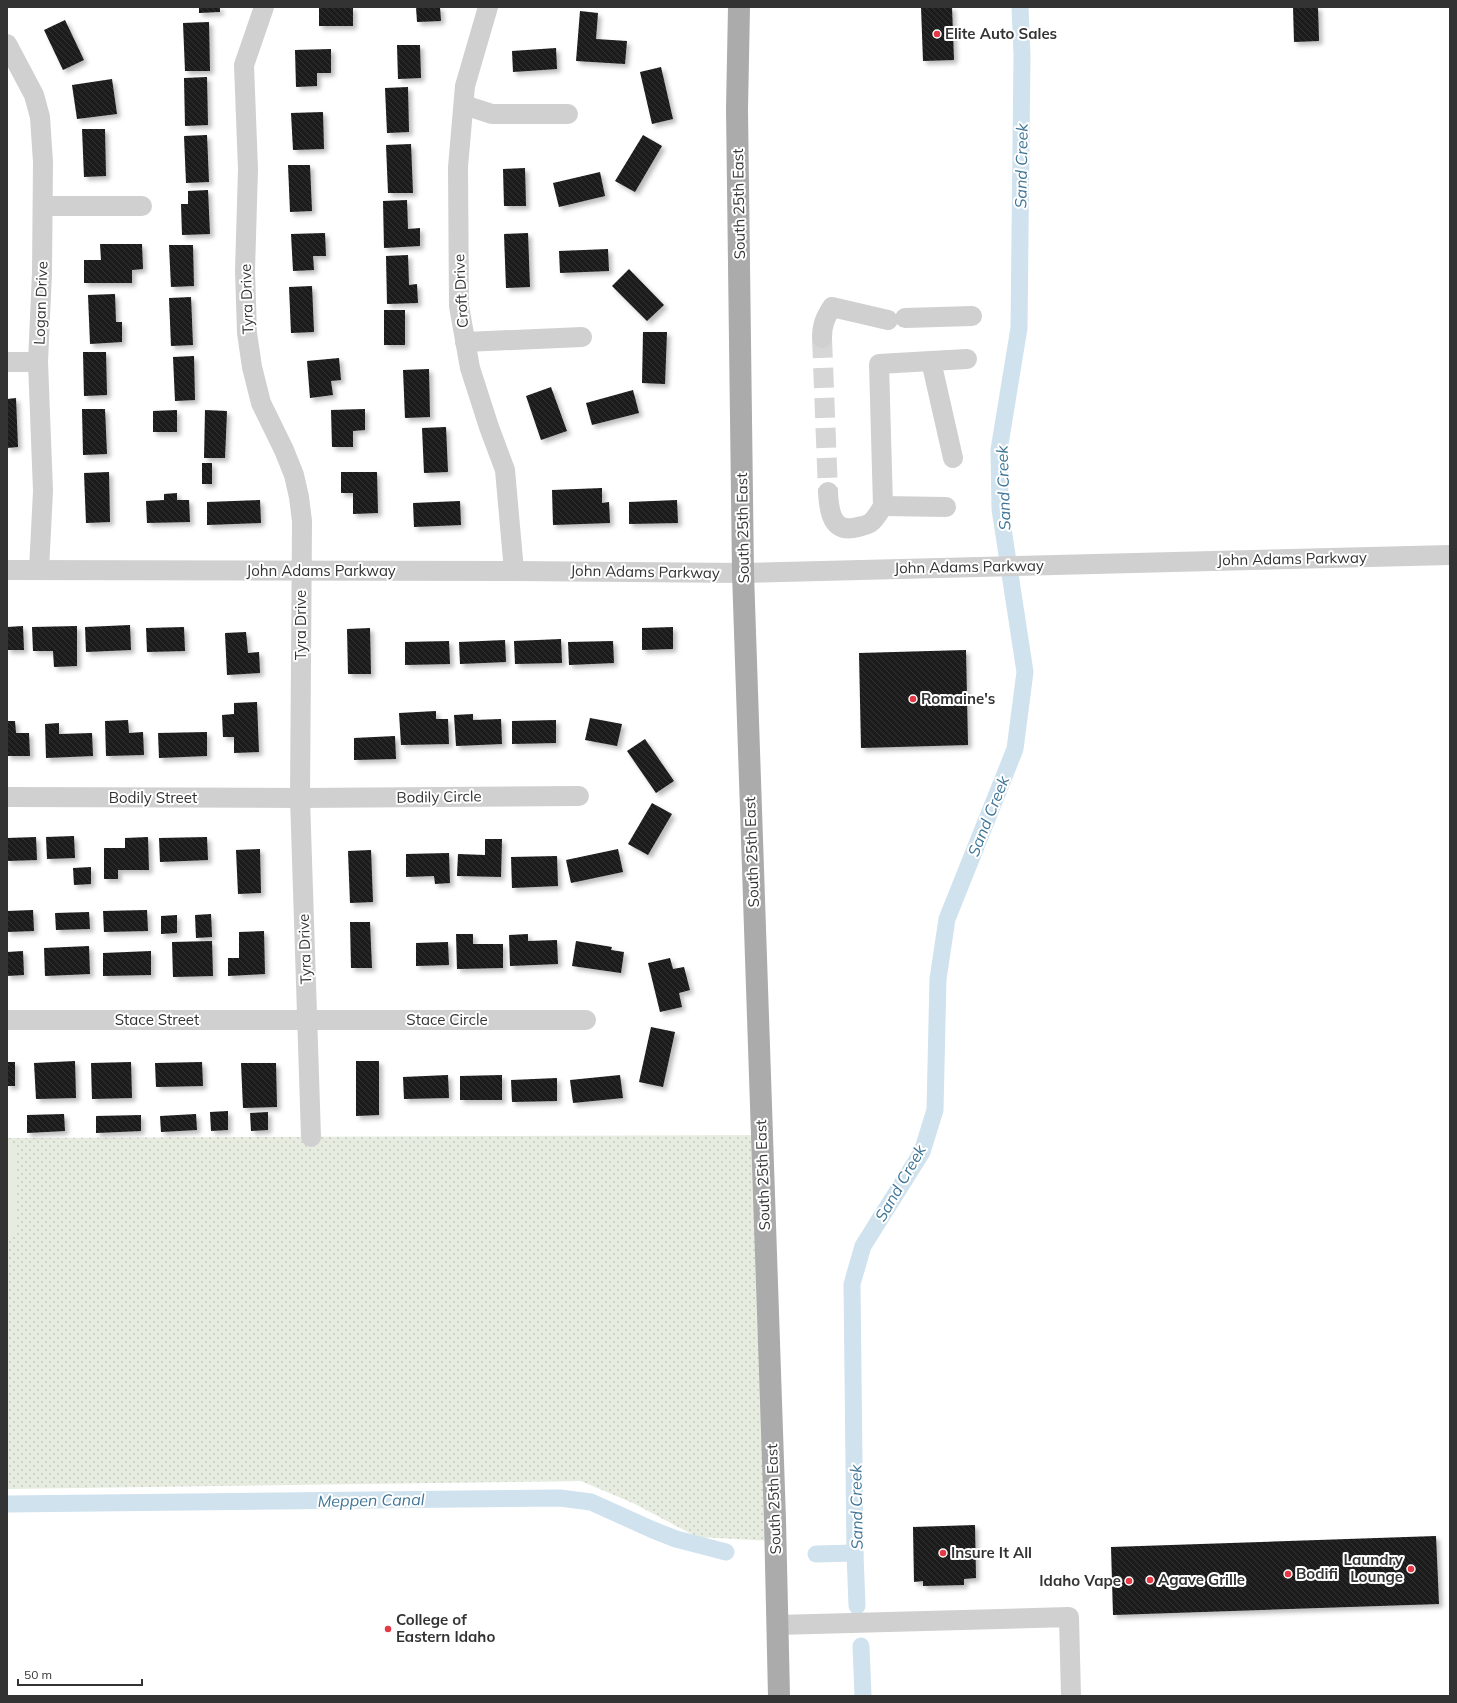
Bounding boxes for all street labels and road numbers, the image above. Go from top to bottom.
street label: South 25th East [728,148,749,260]
street label: Croft Drive [449,253,472,329]
street label: Logan Drive [30,261,51,345]
street label: Tyra Drive [236,263,257,335]
street label: South 25th East [732,472,753,584]
street label: John Adams Parkway [1217,548,1367,569]
street label: John Adams Parkway [894,556,1044,577]
street label: John Adams Parkway [246,561,396,580]
street label: John Adams Parkway [570,561,720,582]
street label: Tyra Drive [291,590,310,660]
street label: Bodily Circle [396,786,482,807]
street label: Bodily Street [109,788,197,807]
street label: South 25th East [740,796,763,908]
street label: Tyra Drive [294,913,315,985]
street label: Stace Street [115,1010,199,1029]
street label: Stace Circle [406,1010,488,1029]
street label: South 25th East [751,1119,774,1231]
street label: South 25th East [762,1443,785,1555]

